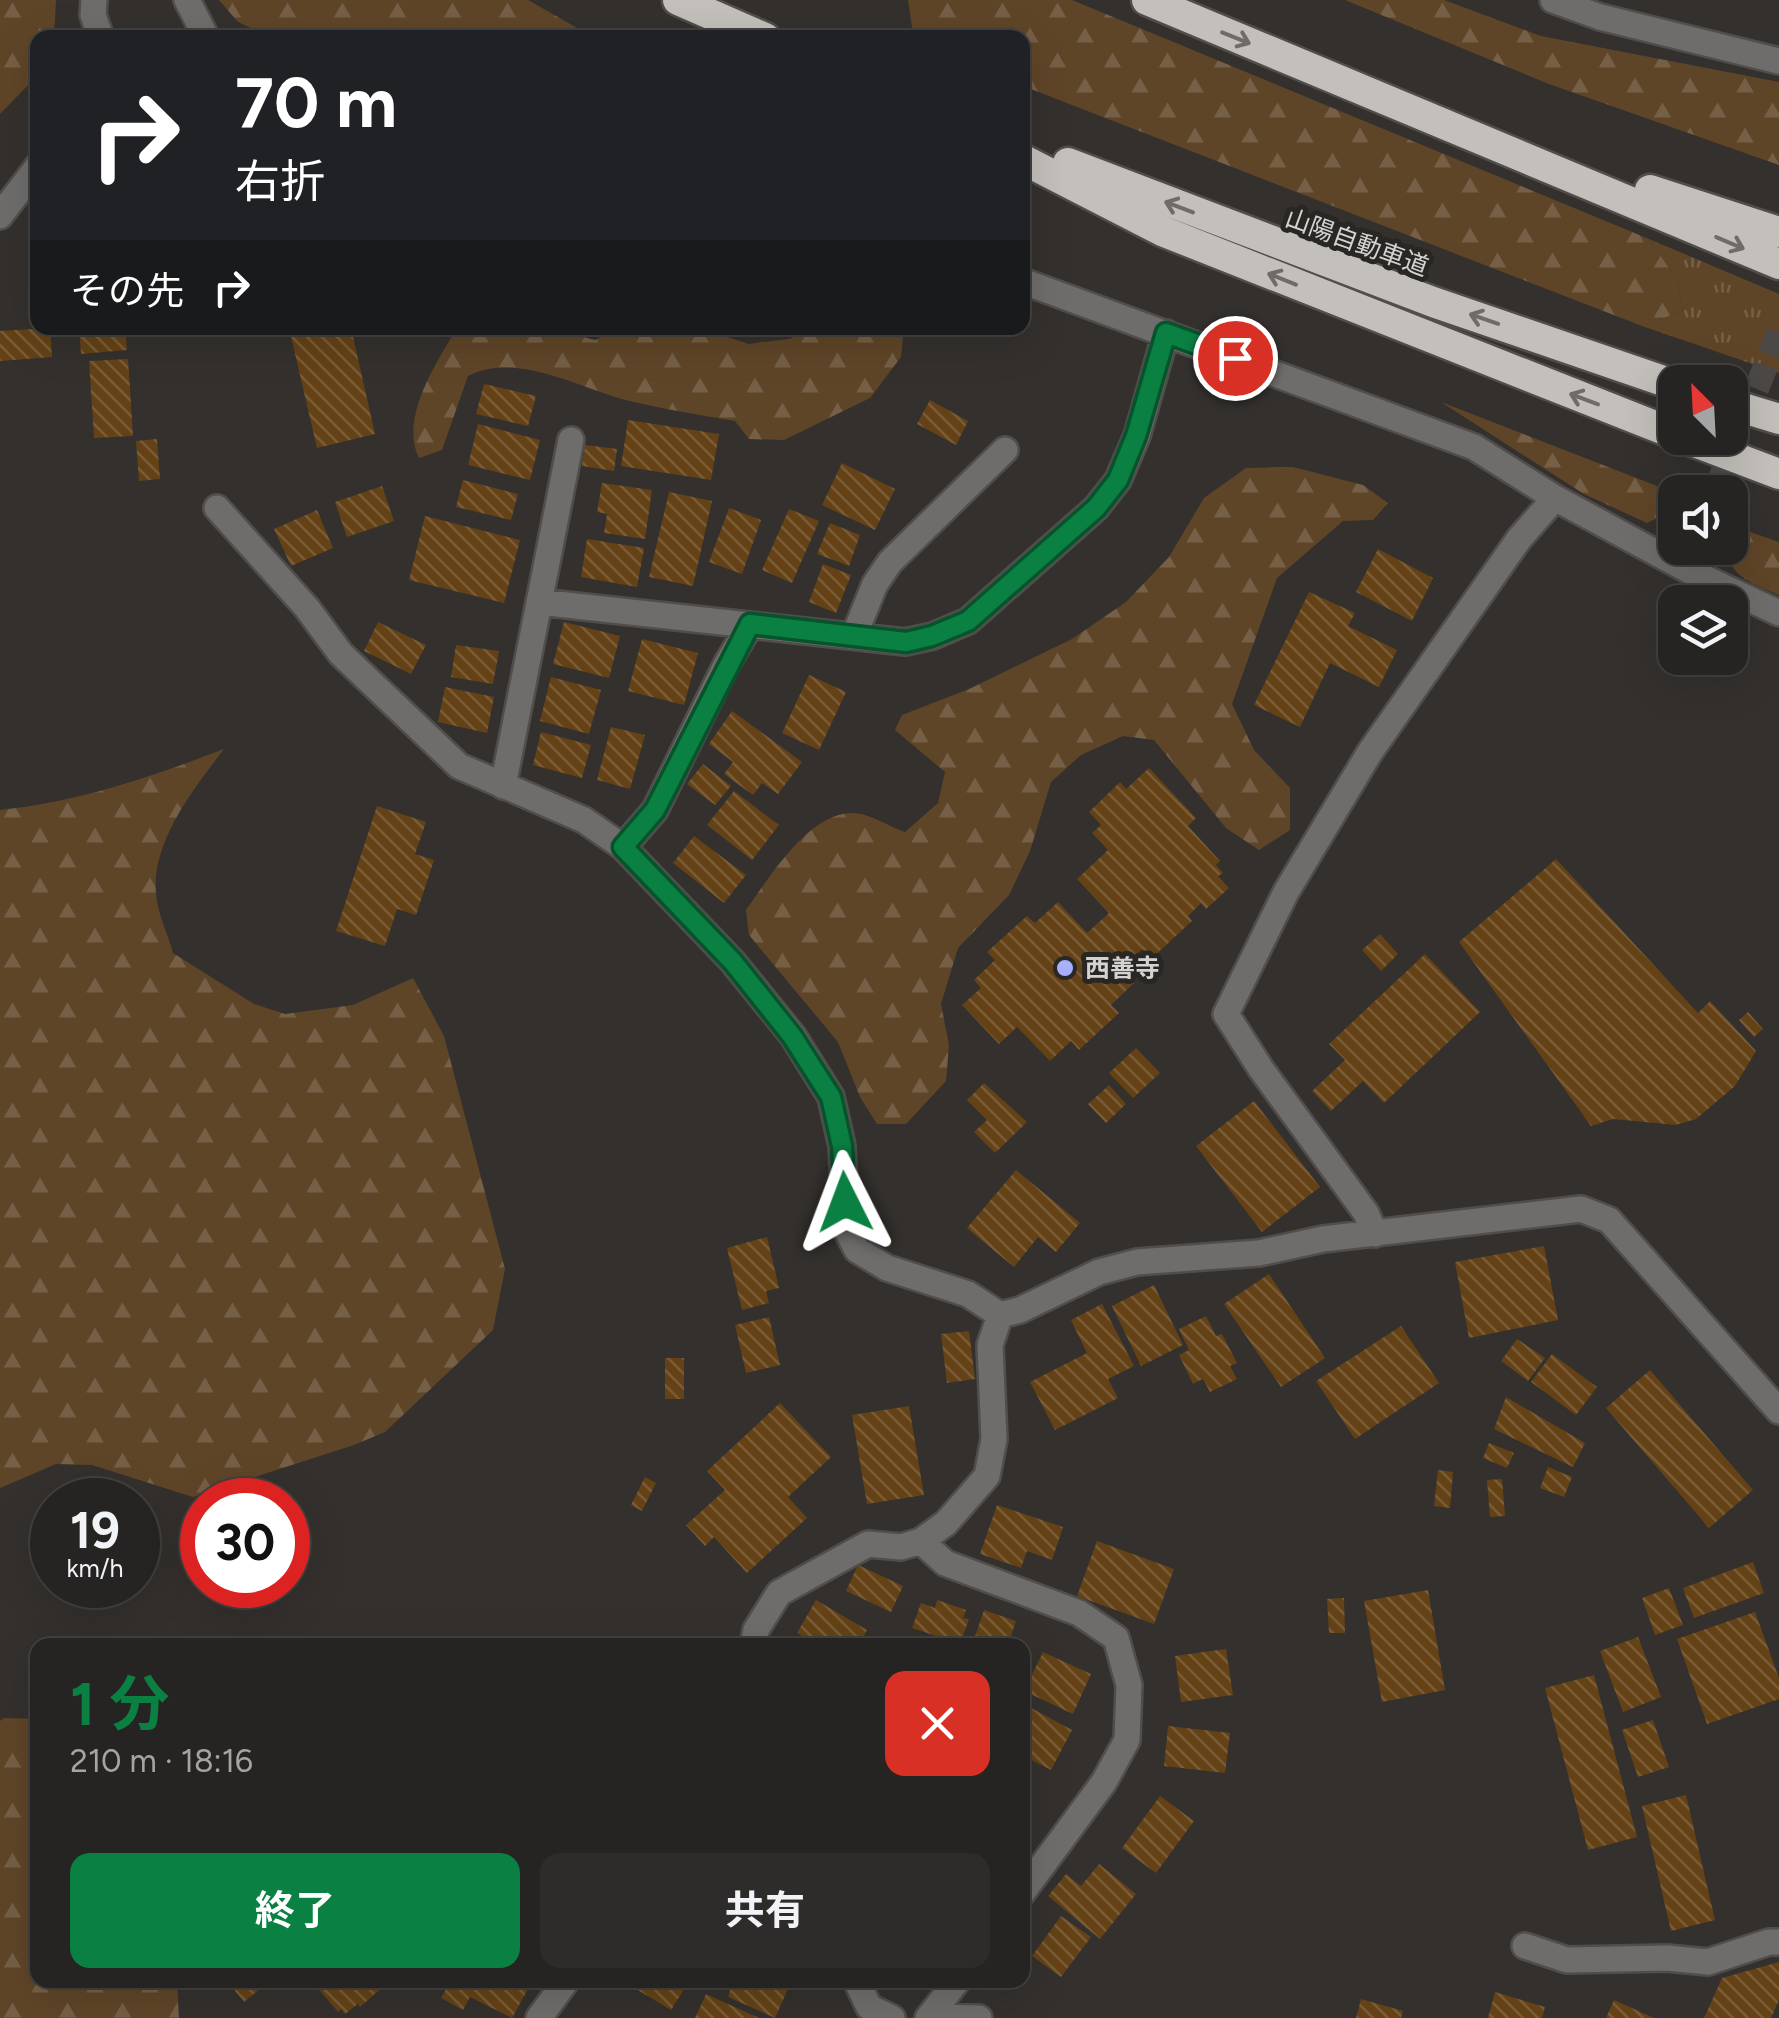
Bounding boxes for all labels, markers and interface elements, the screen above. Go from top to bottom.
one-way arrow [1221,30,1251,48]
text: 70 m [235,60,397,145]
icon: right [70,70,200,200]
text: 右折 [235,154,325,208]
one-way arrow [1164,197,1195,215]
street label: 山陽自動車道 [1281,202,1433,282]
one-way arrow [1715,235,1745,253]
icon: right [204,260,259,315]
text: その先 [70,268,184,314]
one-way arrow [1267,268,1298,286]
one-way arrow [1468,309,1500,327]
pin [1193,316,1278,401]
icon: arrive [1208,331,1263,386]
north arrow [1658,365,1748,455]
map controls [1658,365,1748,675]
one-way arrow [1569,389,1600,407]
button: sound [1658,475,1748,565]
button: layers [1658,585,1748,675]
place label: 西善寺 [1085,953,1160,983]
marker: 西善寺 [1054,957,1076,979]
position arrow [793,1150,897,1254]
speed limit sign: 30 [180,1478,310,1608]
text: 19 [70,1500,120,1561]
text: km/h [66,1553,124,1583]
text: 1 分 [70,1668,170,1740]
button: close [885,1671,990,1776]
text: 210 m · 18:16 [70,1742,253,1780]
button: 終了 [70,1853,520,1968]
button: 共有 [540,1853,990,1968]

